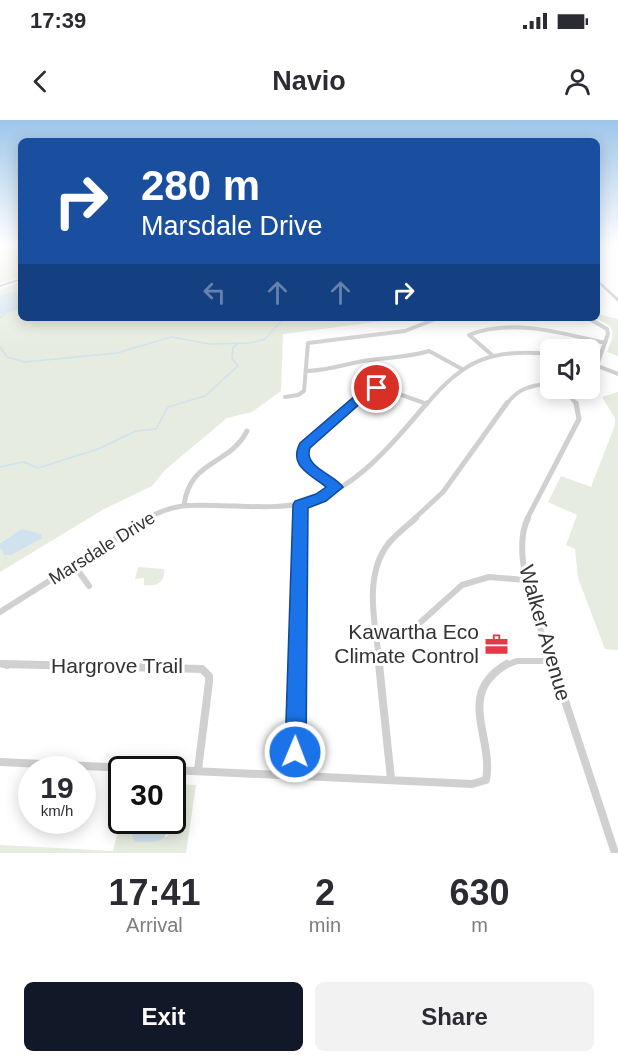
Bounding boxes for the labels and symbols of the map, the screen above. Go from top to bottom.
pin [351,362,402,413]
street label: Marsdale Drive [45,507,159,589]
street label: Walker Avenue [515,562,576,703]
place label: Kawartha Eco Climate Control [334,620,479,667]
office icon: Kawartha Eco Climate Control [484,631,510,657]
street label: Hargrove Trail [51,654,183,677]
position arrow [263,720,327,784]
speed limit sign: 30 [108,756,186,834]

